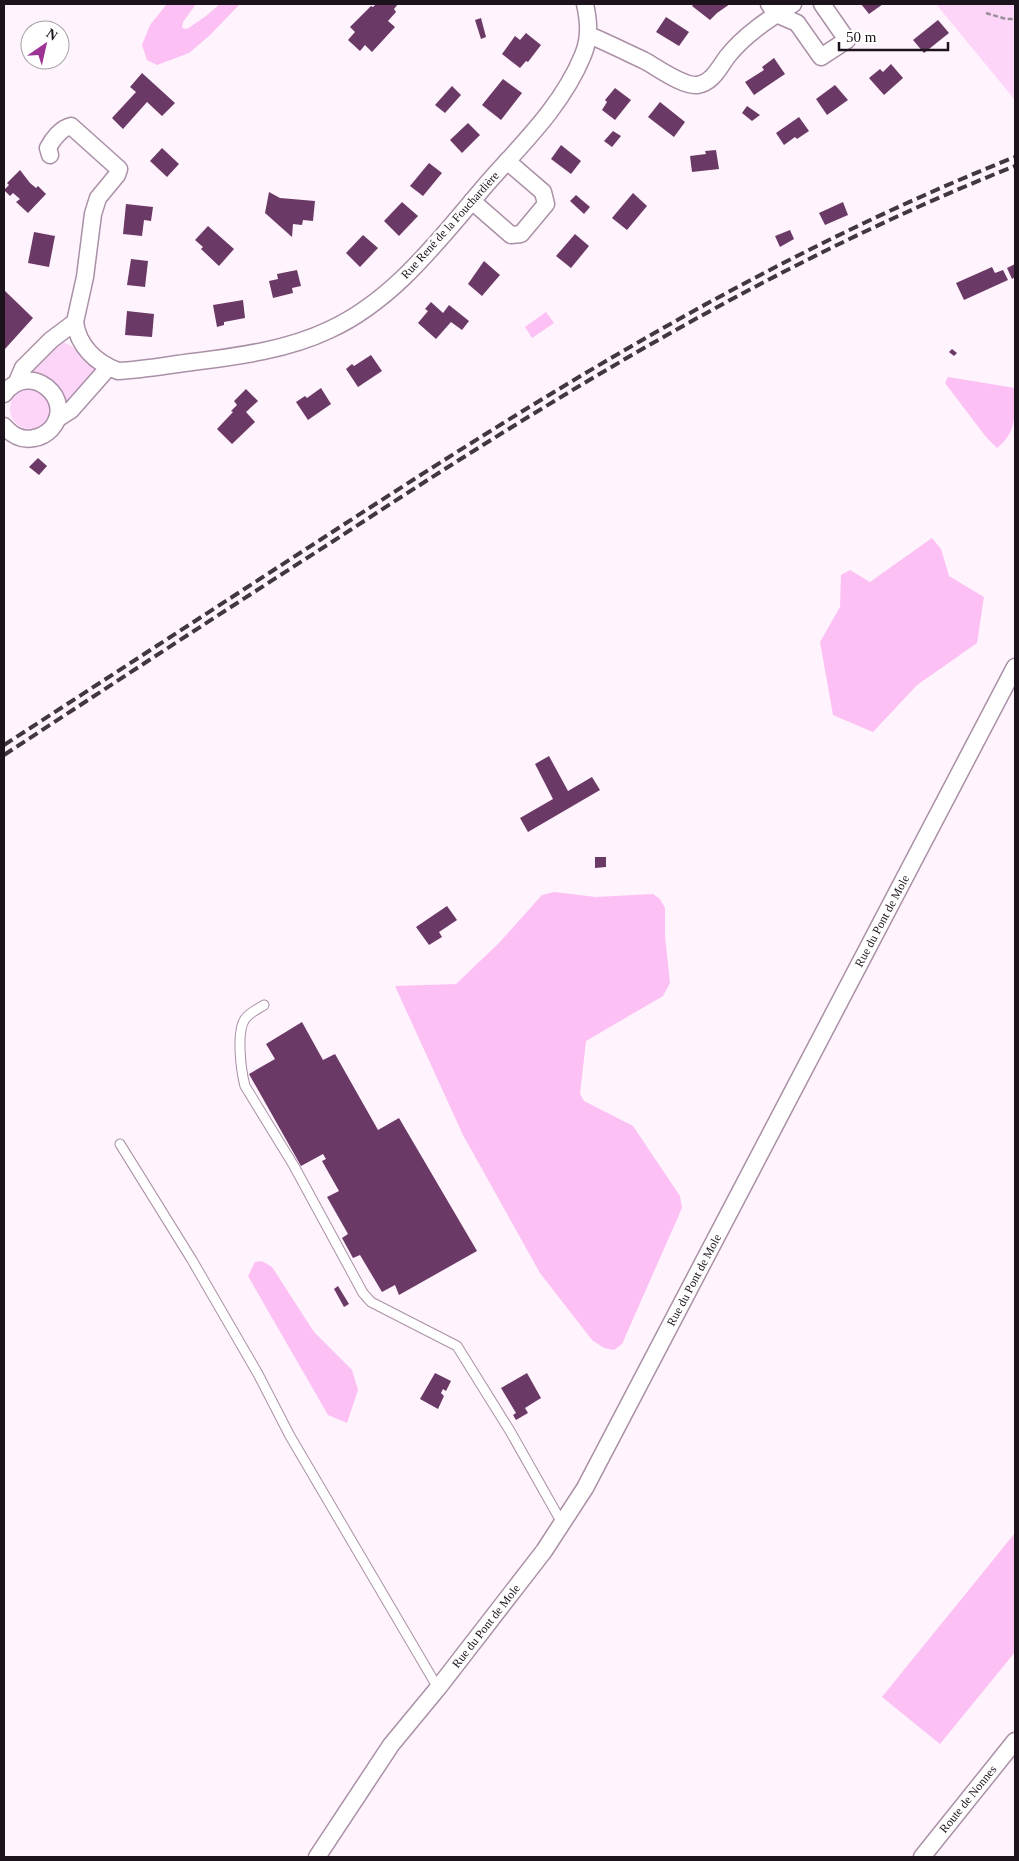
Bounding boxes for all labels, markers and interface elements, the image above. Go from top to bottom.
north arrow [20,20,70,70]
scale bar [839,20,948,52]
text: N [44,26,60,44]
text: 50 m [846,29,877,45]
street label: Rue René de la Fouchardière [398,169,502,281]
street label: Rue du Pont de Mole [852,873,912,969]
street label: Rue du Pont de Mole [664,1232,724,1328]
street label: Rue du Pont de Mole [449,1582,523,1670]
street label: Route de Nonnes [937,1762,1000,1836]

